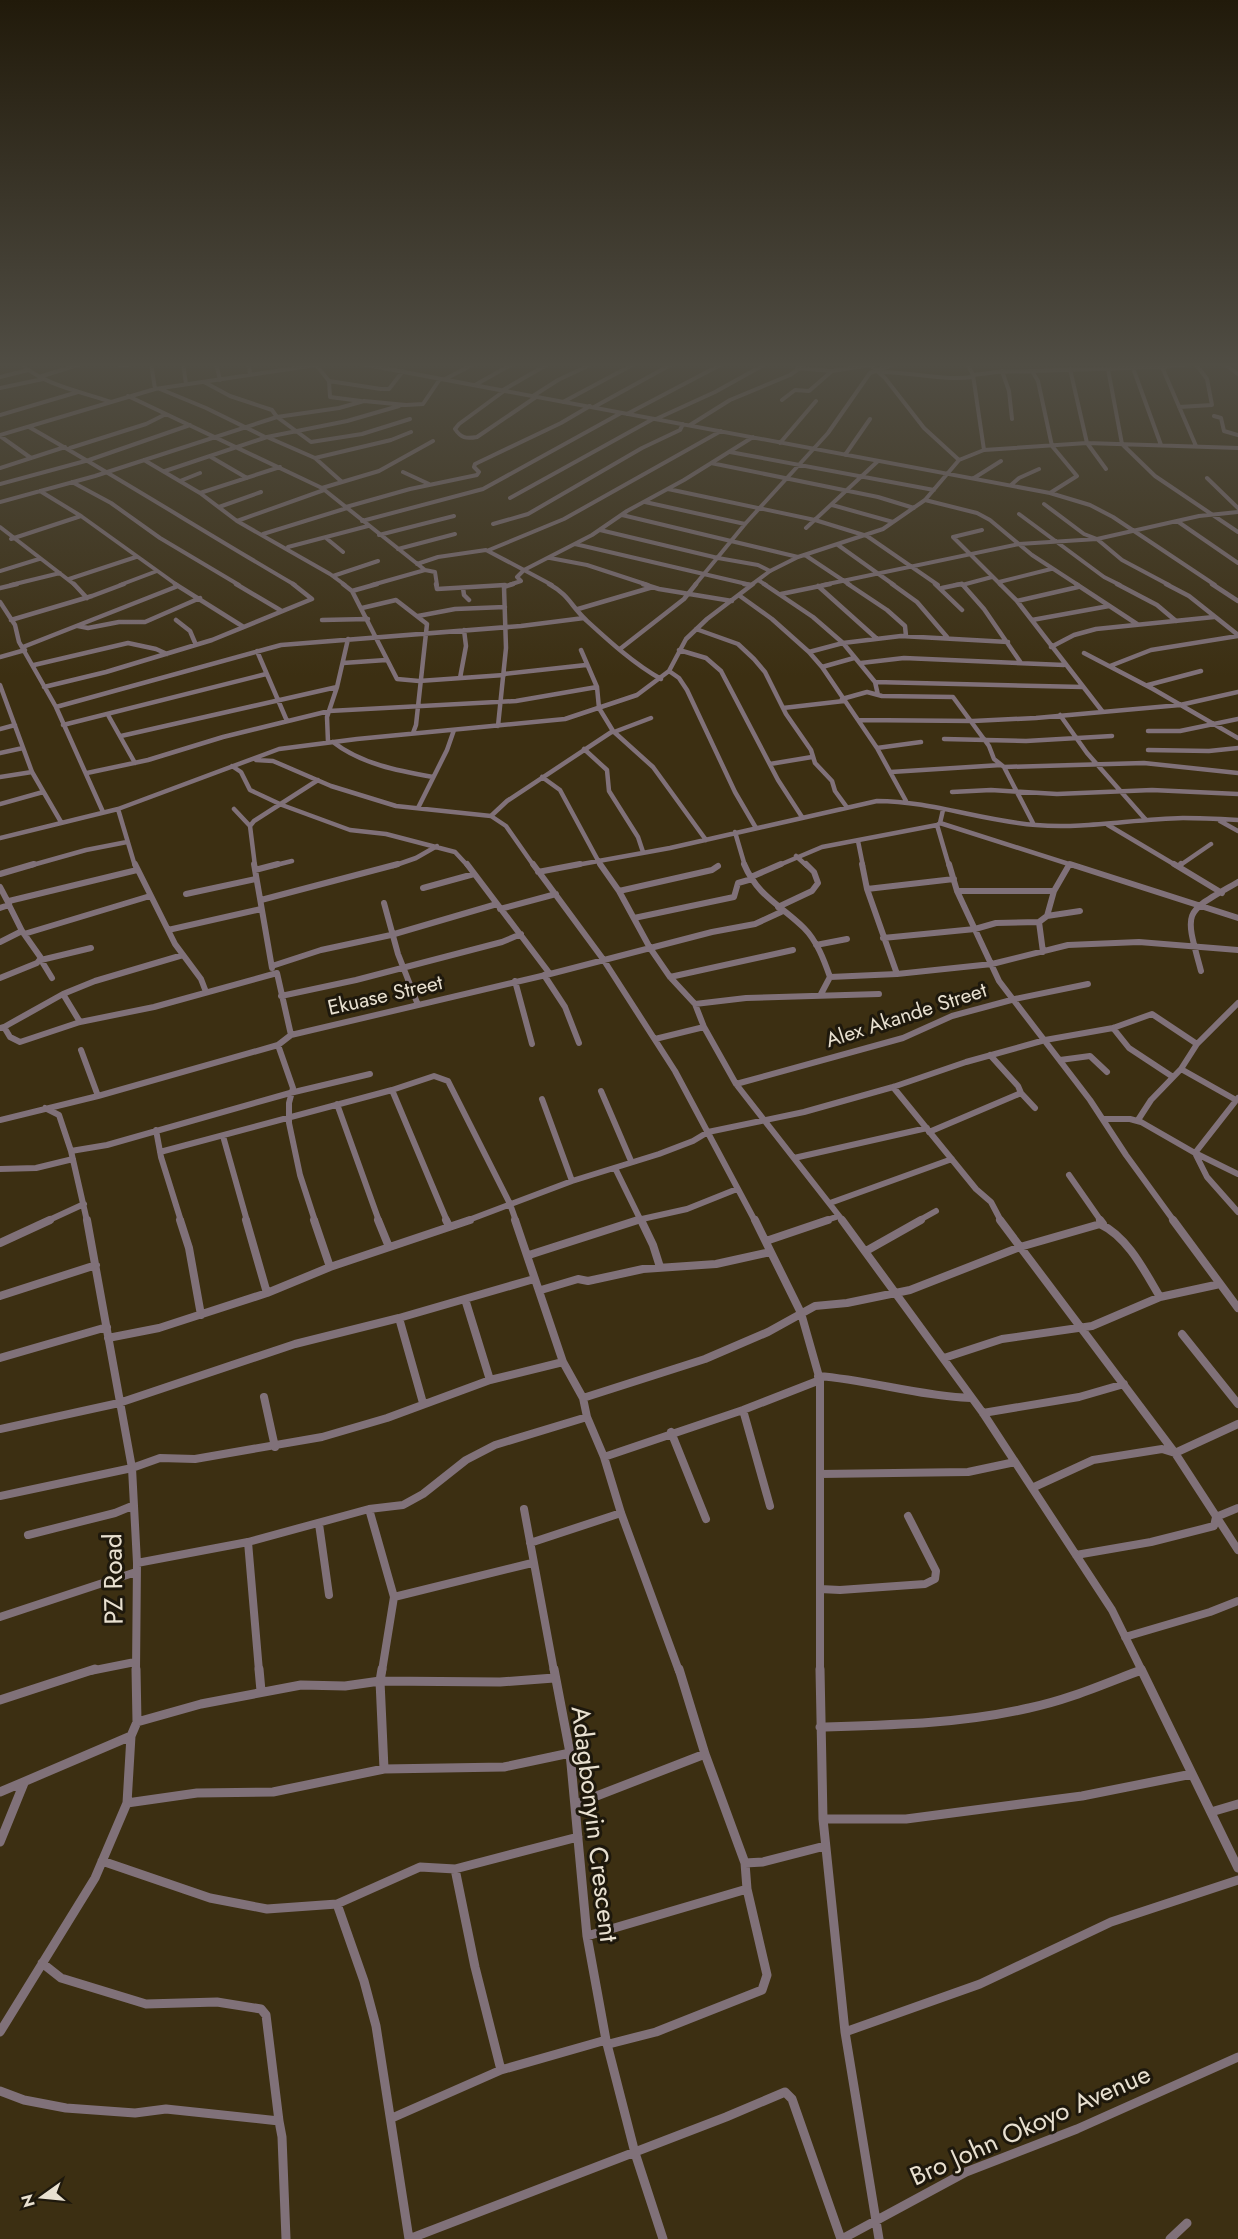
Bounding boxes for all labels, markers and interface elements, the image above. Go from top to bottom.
street label: Ekuase Street [324,967,446,1023]
street label: Alex Akande Street [822,975,990,1055]
street label: PZ Road [93,1533,133,1625]
street label: Adagbonyin Crescent [562,1704,628,1945]
street label: Bro John Okoyo Avenue [904,2055,1156,2195]
north arrow [12,2167,72,2227]
text: N [15,2192,41,2210]

